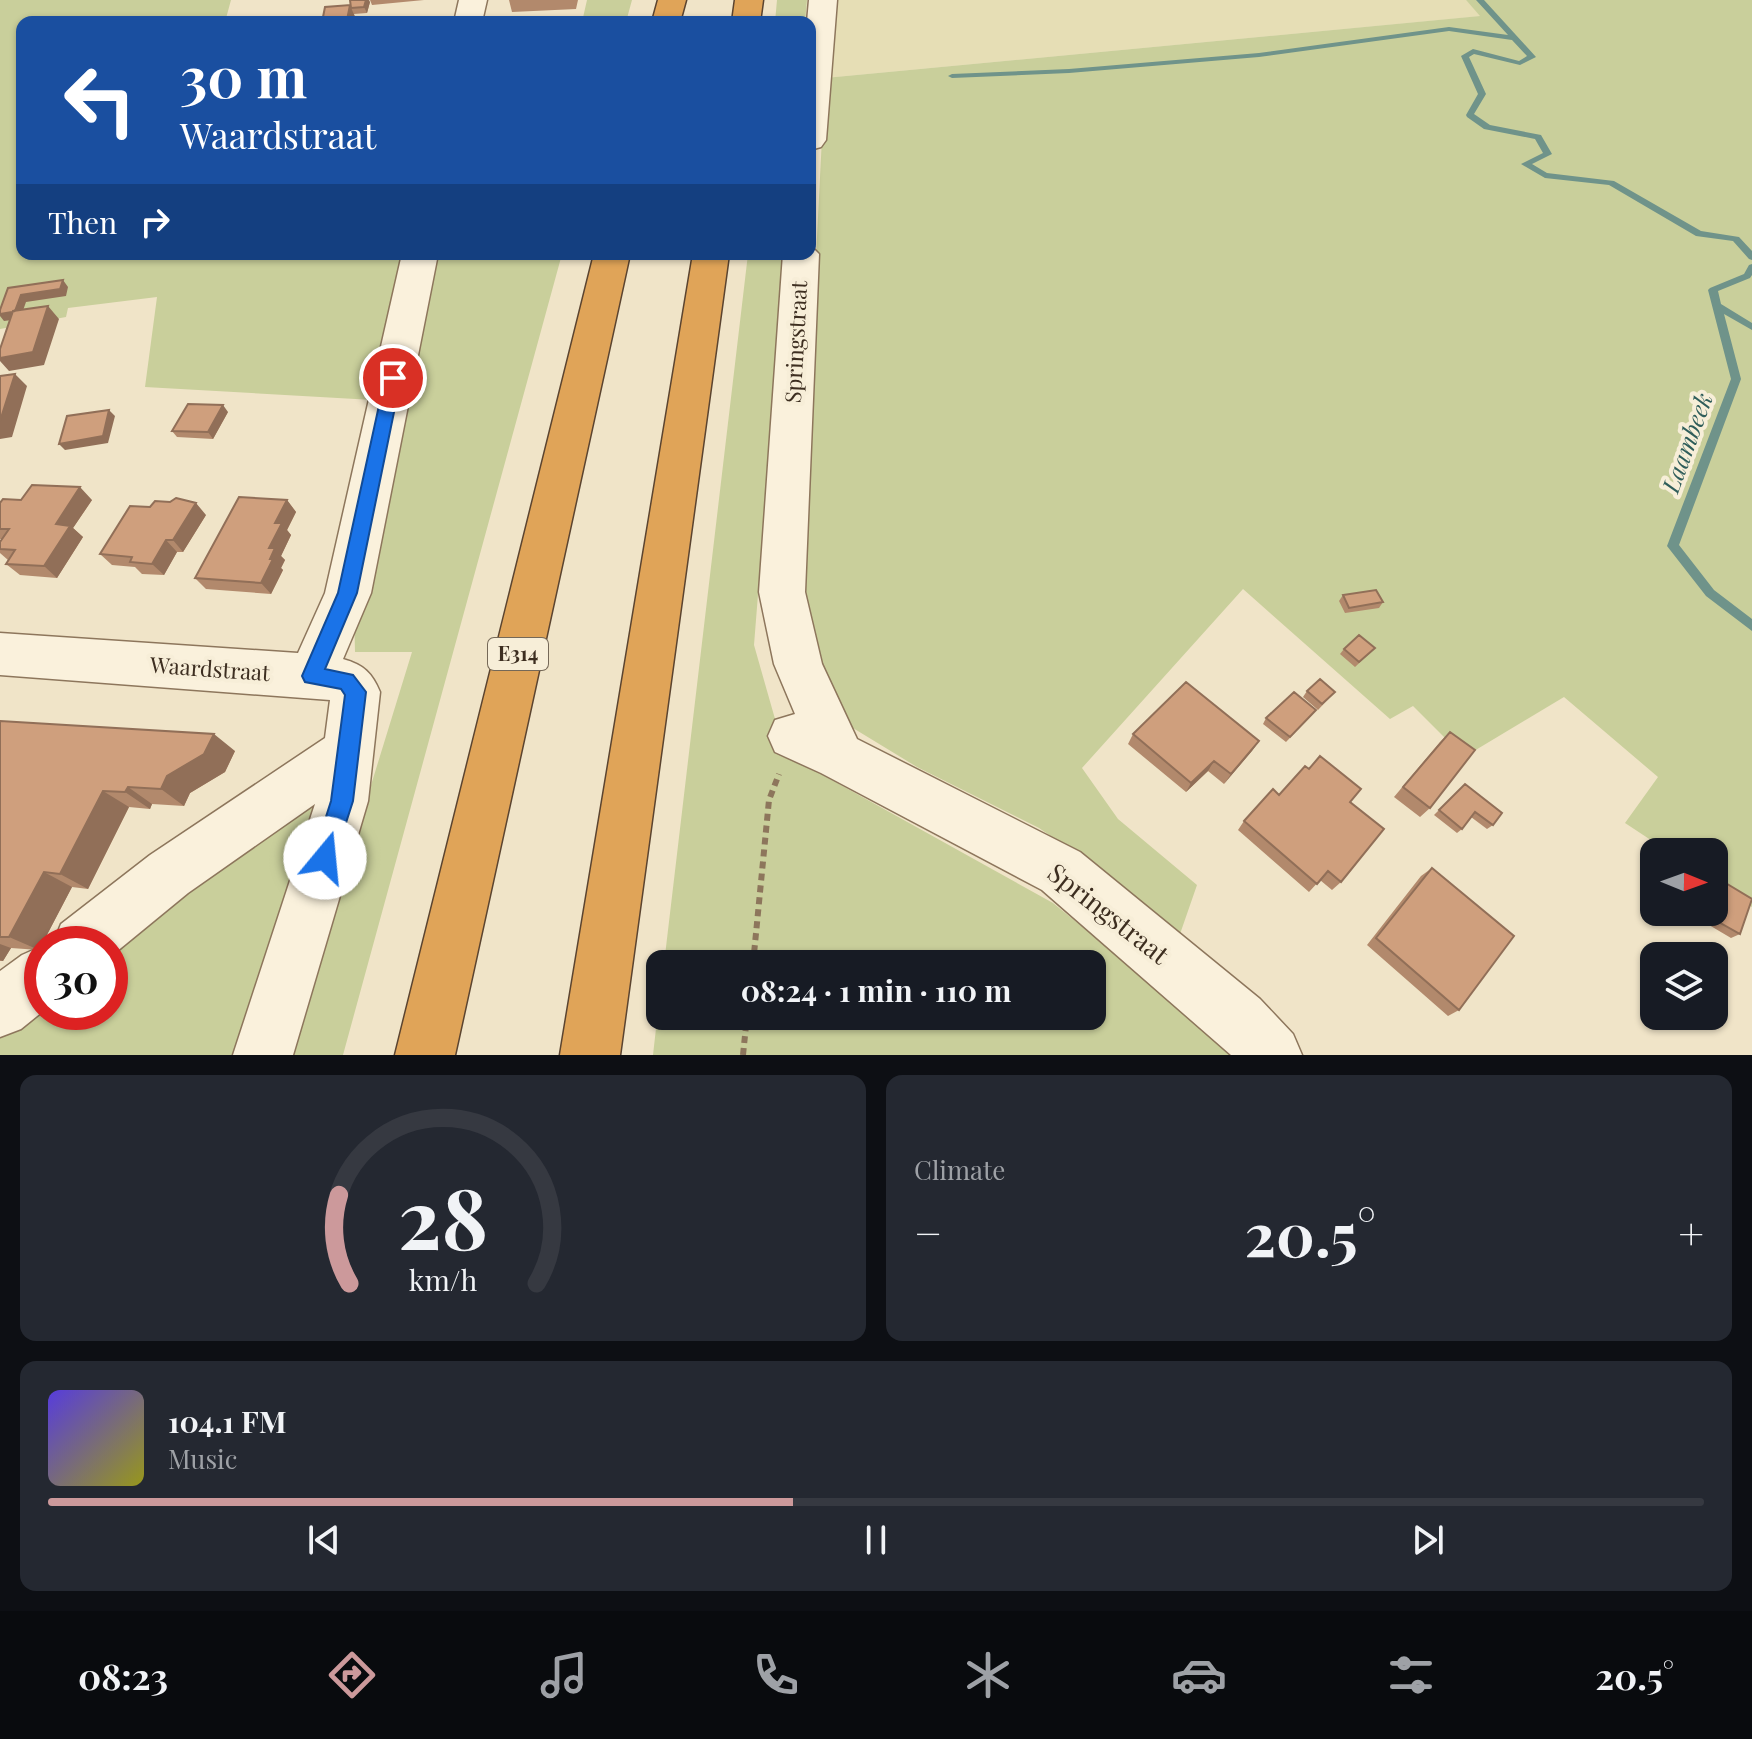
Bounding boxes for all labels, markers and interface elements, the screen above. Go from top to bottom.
text: 30 m [180,38,307,113]
icon: left [48,48,152,152]
text: Waardstraat [180,110,376,158]
icon: right [133,200,177,244]
text: Then [48,202,117,242]
street label: Springstraat [777,279,813,404]
pin [359,344,427,412]
icon: arrive [371,356,415,400]
water label: Laambeek [1653,388,1719,497]
road number: E314 [488,638,548,670]
street label: Waardstraat [148,649,272,687]
position arrow [283,816,367,900]
north arrow [1640,838,1728,926]
map controls [1640,838,1728,1030]
street label: Springstraat [1041,854,1177,972]
speed limit sign: 30 [24,926,128,1030]
button: layers [1640,942,1728,1030]
text: 08:24 · 1 min · 110 m [741,970,1011,1010]
text: Climate [914,1152,1005,1187]
text: 28 [398,1160,488,1271]
text: 20.5° [1245,1192,1376,1272]
text: − [914,1202,942,1261]
text: + [1678,1202,1704,1261]
text: km/h [409,1260,477,1298]
text: 104.1 FM [168,1401,287,1441]
text: Music [168,1441,237,1476]
icon: previous [302,1518,346,1562]
icon: pause [854,1518,898,1562]
icon: next [1406,1518,1450,1562]
icon: directions [324,1647,380,1703]
icon: music [536,1647,592,1703]
icon: phone [748,1647,804,1703]
icon: climate [960,1647,1016,1703]
icon: car [1171,1647,1227,1703]
icon: filters [1383,1647,1439,1703]
text: 08:23 [78,1651,168,1699]
text: 20.5° [1595,1651,1674,1699]

